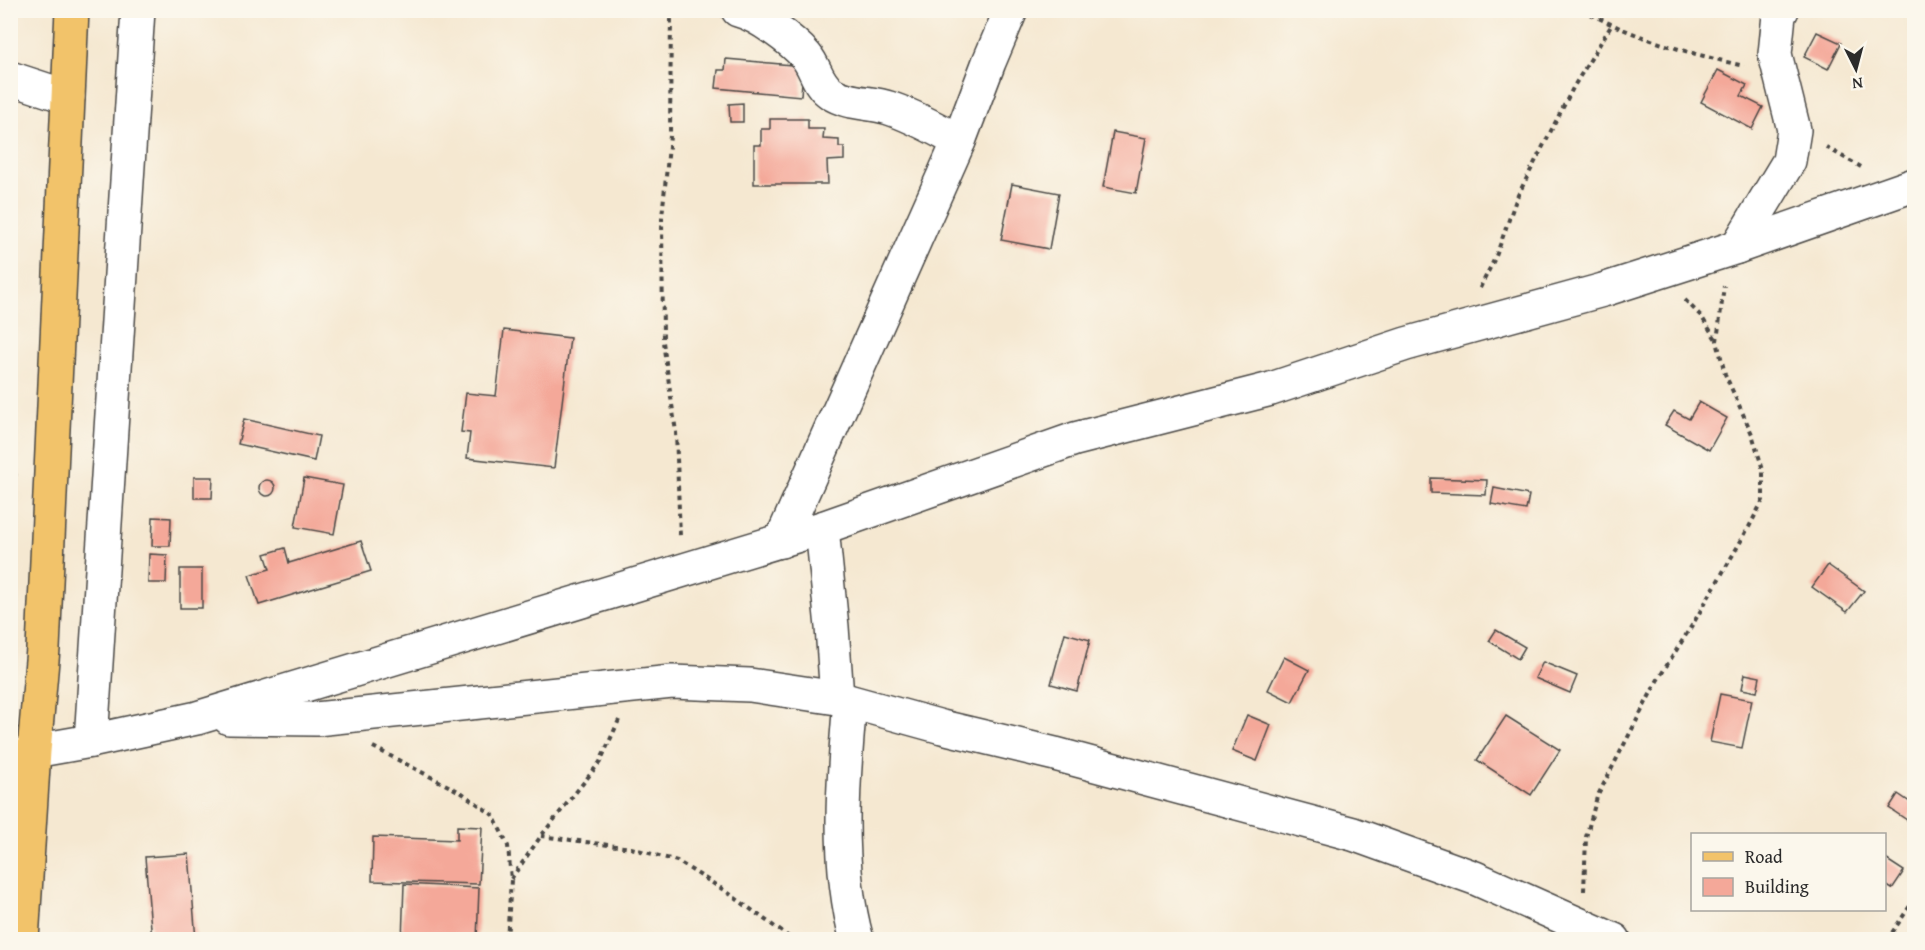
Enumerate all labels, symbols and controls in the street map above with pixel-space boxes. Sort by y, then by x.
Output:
north arrow [1826,39,1886,99]
text: N [1851,71,1864,96]
legend [1691,833,1886,911]
text: Road [1745,843,1783,870]
text: Building [1745,873,1809,900]

